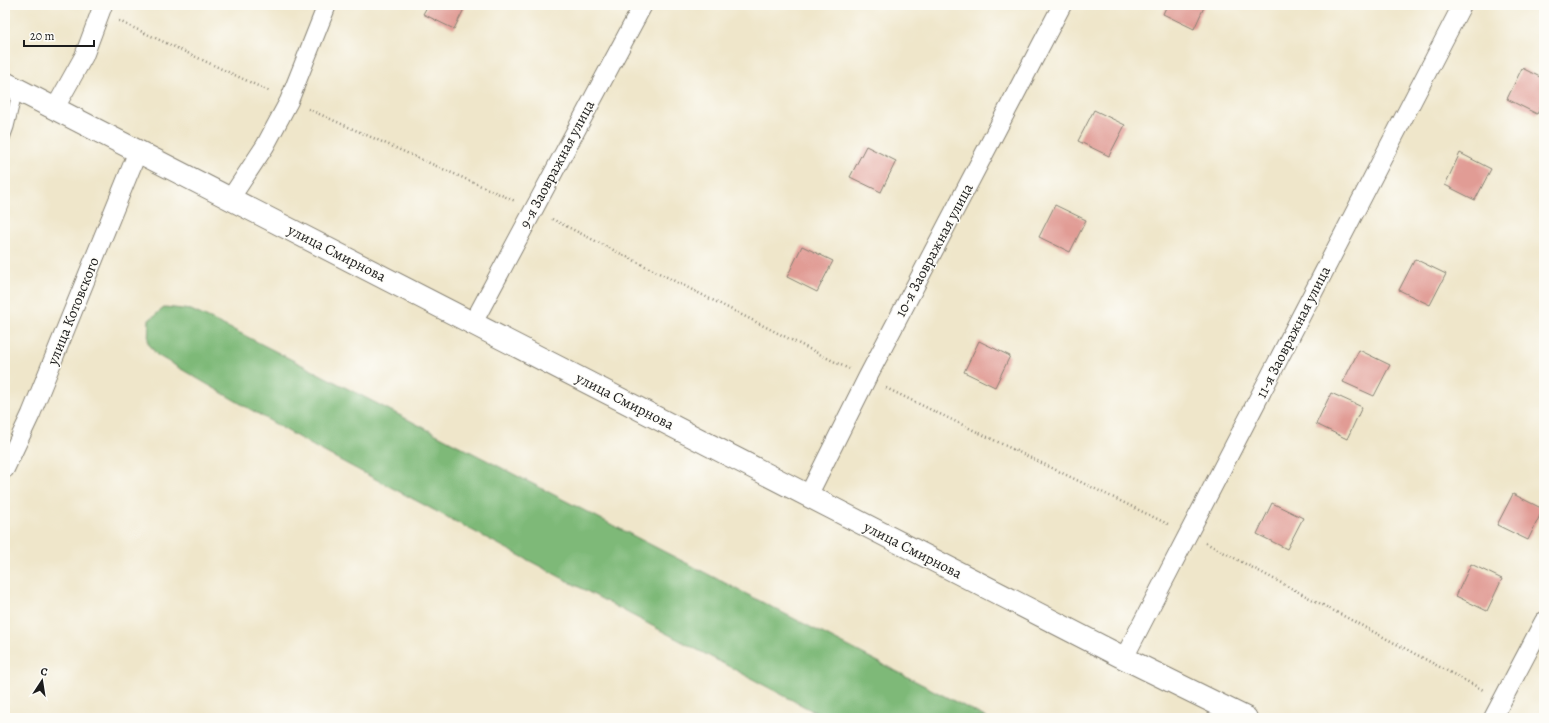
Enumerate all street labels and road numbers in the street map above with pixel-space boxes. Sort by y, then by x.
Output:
street label: 9-я Заовражная улица [515,96,599,231]
street label: 10-я Заовражная улица [890,180,978,320]
street label: улица Смирнова [284,219,389,286]
street label: улица Котовского [42,254,104,369]
street label: 11-я Заовражная улица [1251,262,1335,401]
street label: улица Смирнова [572,367,677,434]
street label: улица Смирнова [860,516,965,583]

